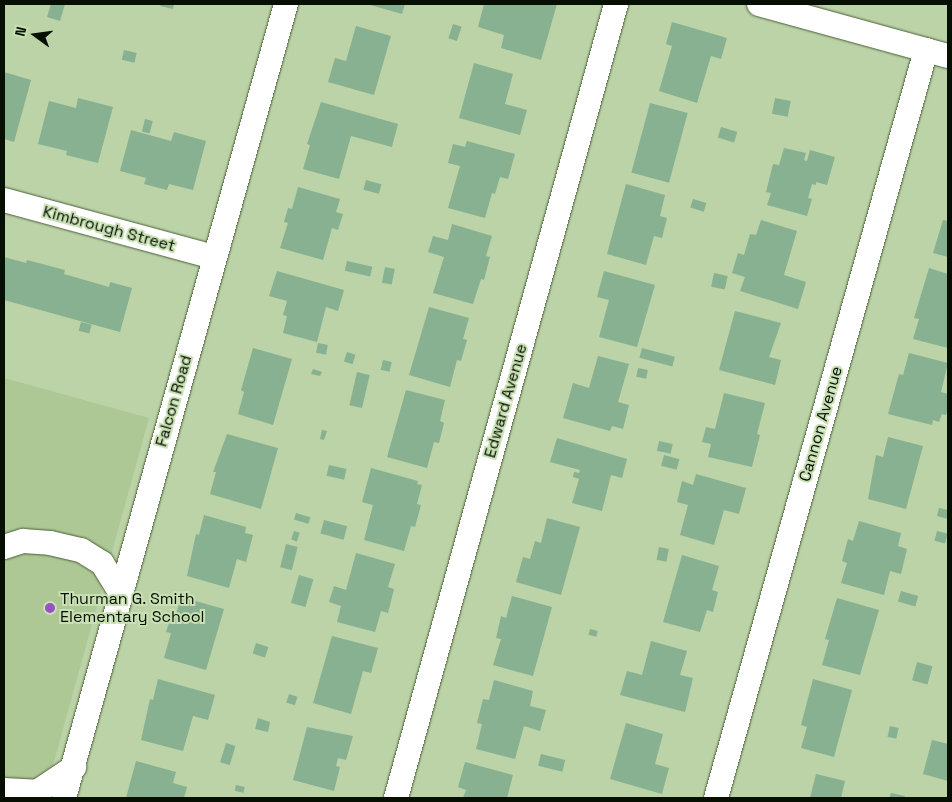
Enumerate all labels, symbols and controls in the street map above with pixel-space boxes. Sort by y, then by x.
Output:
north arrow [10,10,60,60]
text: N [11,25,30,38]
street label: Kimbrough Street [41,202,177,256]
street label: Edward Avenue [481,342,531,460]
street label: Falcon Road [152,353,196,449]
street label: Cannon Avenue [795,364,847,484]
place label: Thurman G. Smith Elementary School [60,589,205,627]
marker: Thurman G. Smith Elementary School [44,602,56,614]

